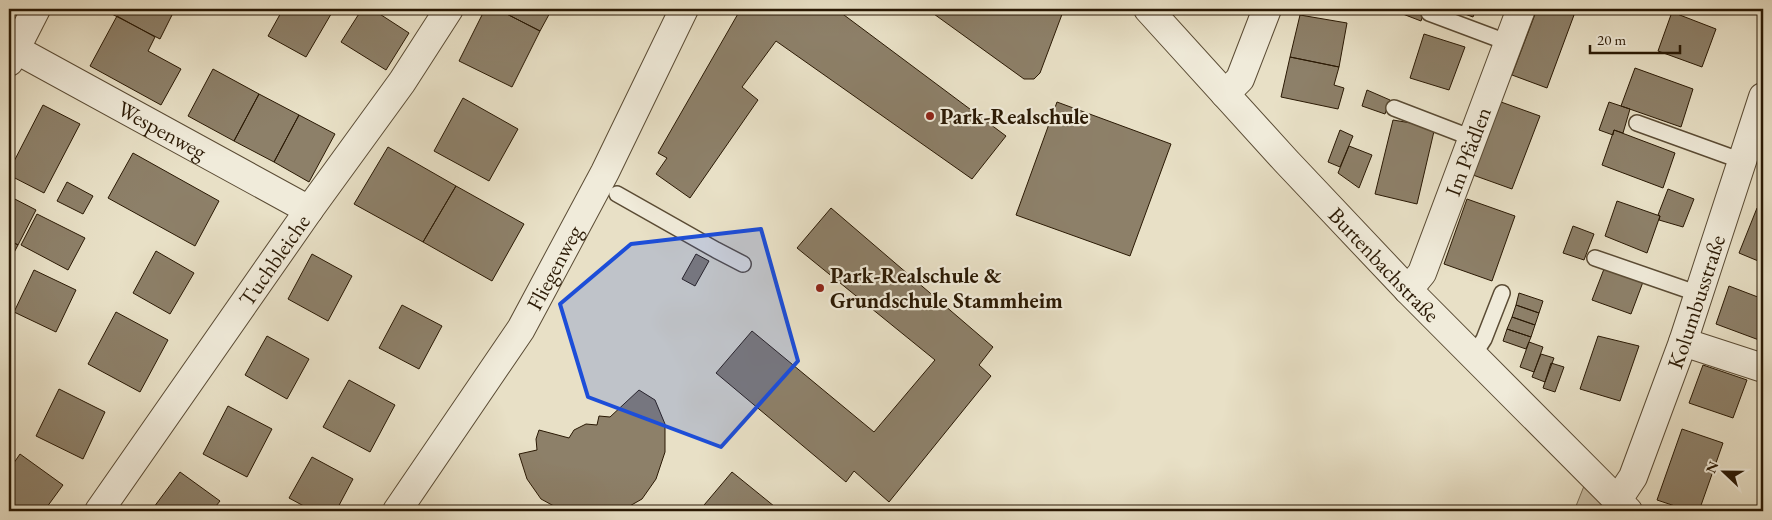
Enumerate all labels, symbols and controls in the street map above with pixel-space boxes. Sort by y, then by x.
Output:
scale bar [1590,22,1680,54]
text: 20 m [1597,30,1626,49]
street label: Wespenweg [112,94,212,166]
place label: Park-Realschule [940,102,1089,131]
street label: Im Pfädlen [1438,102,1498,200]
marker: Park-Realschule [924,110,936,122]
street label: Burtenbachstraße [1322,201,1446,329]
street label: Tuchbleiche [232,208,317,312]
street label: Fliegenweg [520,220,589,315]
street label: Kolumbusstraße [1660,231,1732,373]
place label: Park-Realschule & Grundschule Stammheim [830,261,1063,315]
marker: Park-Realschule & Grundschule Stammheim [814,282,826,294]
north arrow [1700,448,1750,498]
text: N [1701,458,1723,476]

